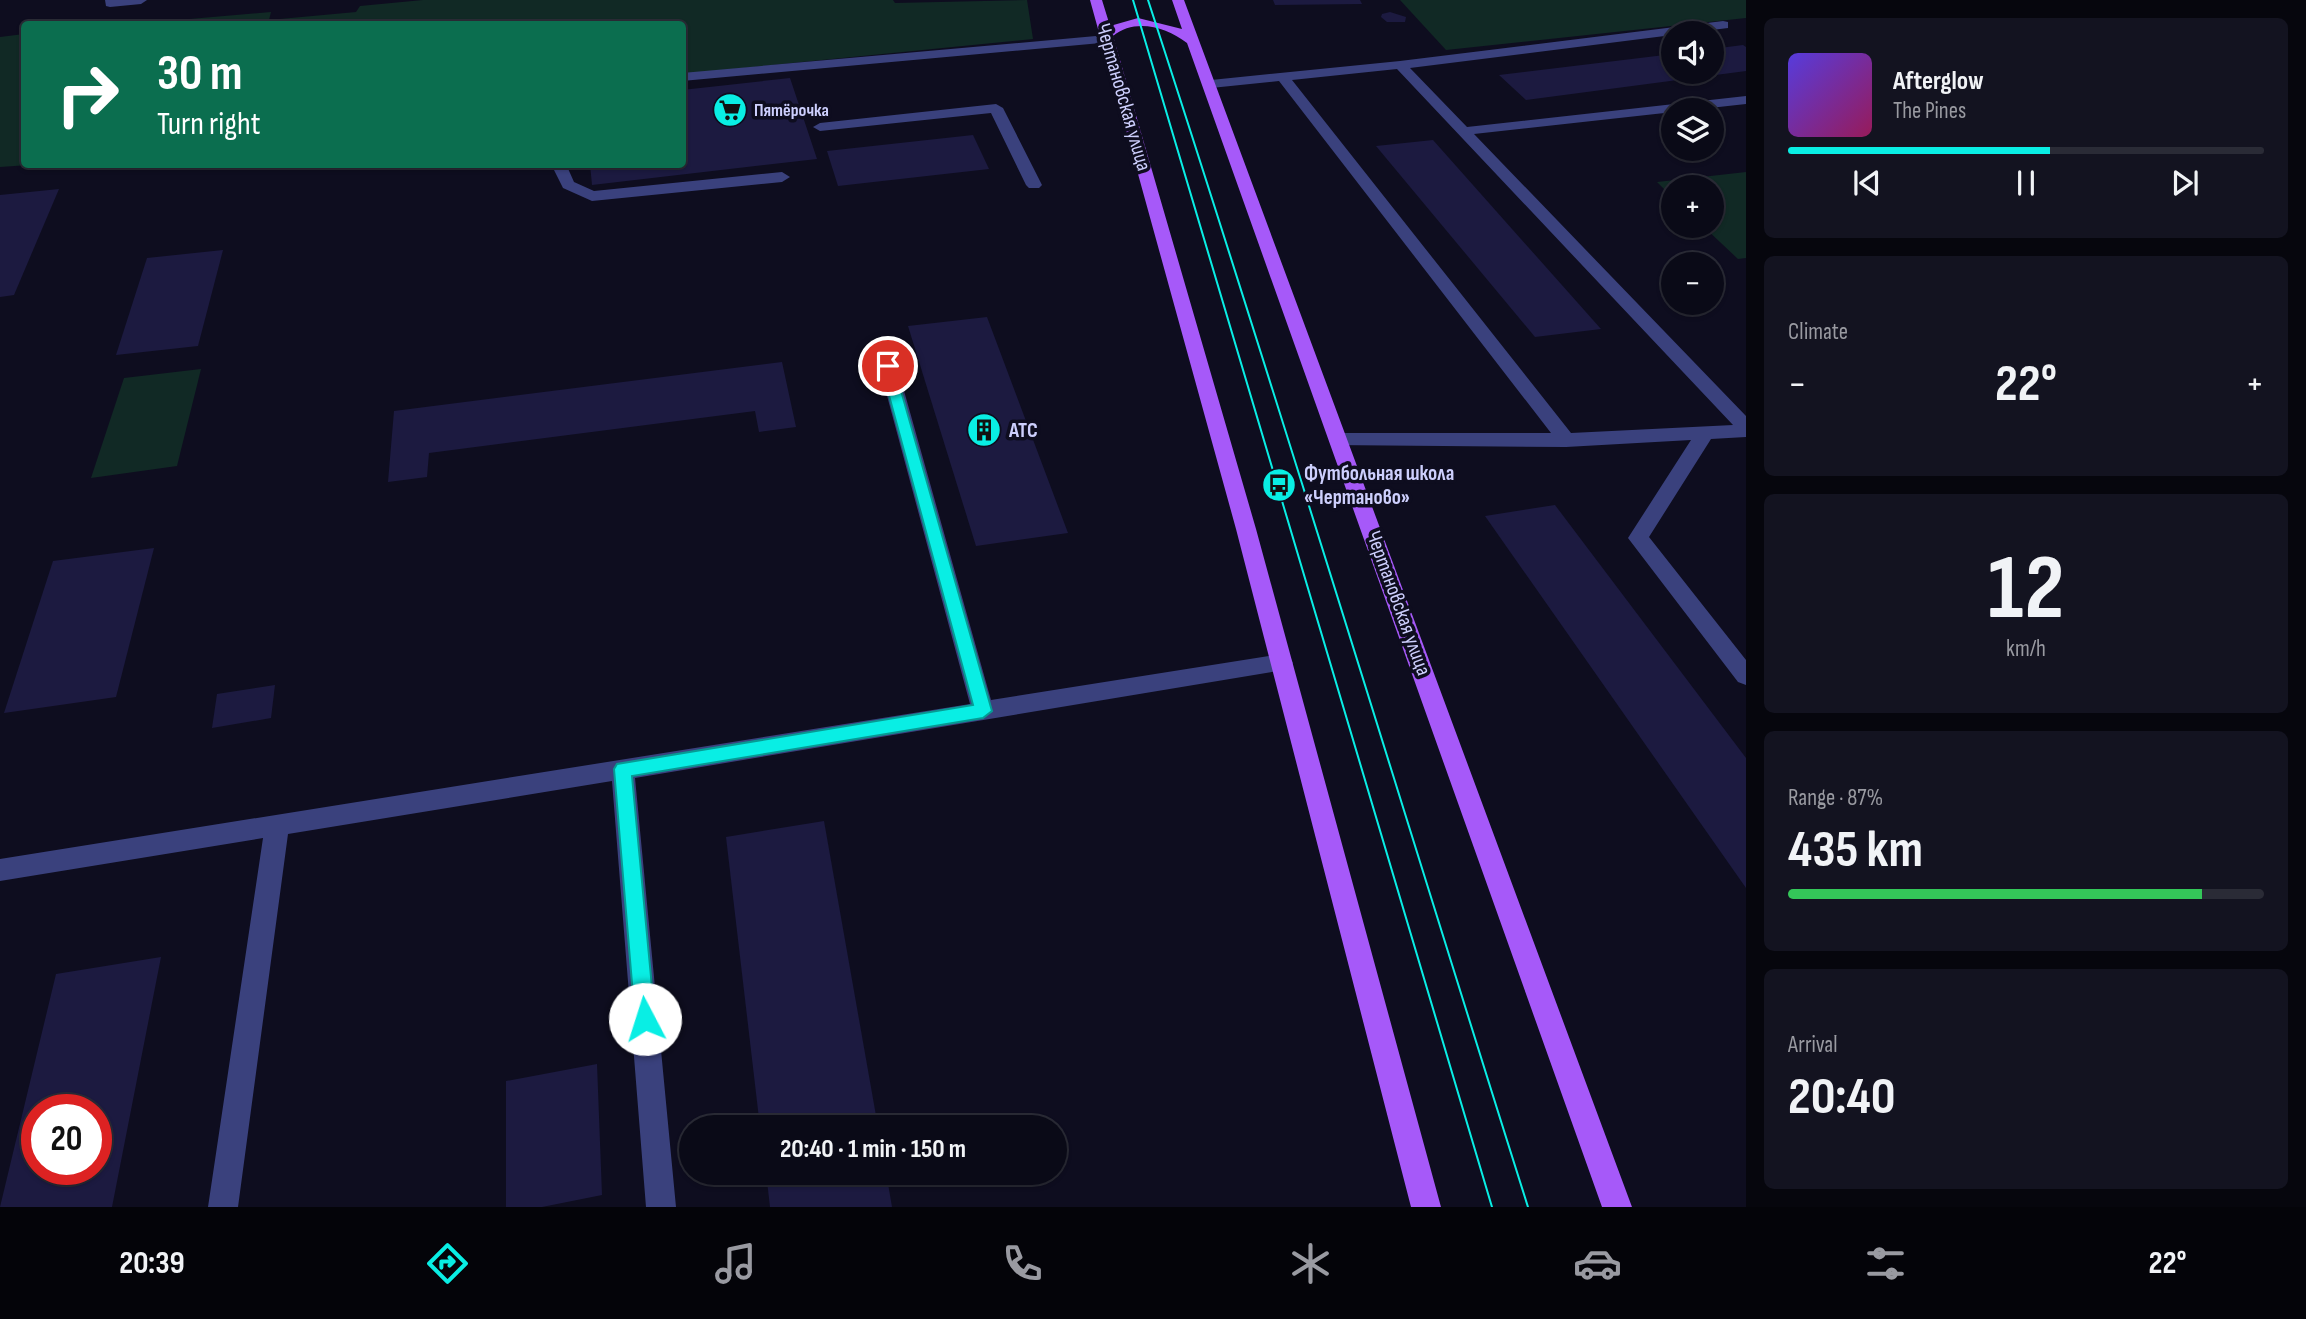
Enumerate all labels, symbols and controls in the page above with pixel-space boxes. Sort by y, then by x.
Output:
street label: Чертановская улица [1091,21,1156,174]
map controls [1661,21,1724,315]
button: sound [1661,21,1724,84]
text: 30 m [157,45,242,104]
icon: right [42,49,133,140]
text: Afterglow [1893,66,1984,97]
supermarket icon: Пятёрочка [711,91,749,129]
text: The Pines [1893,97,1966,125]
button: layers [1661,98,1724,161]
place label: Пятёрочка [754,100,829,121]
text: Turn right [157,105,261,144]
icon: previous [1848,164,1886,202]
icon: pause [2007,164,2045,202]
icon: next [2166,164,2204,202]
button: + [1661,175,1724,238]
button: − [1661,252,1724,315]
text: Climate [1788,318,1848,346]
pin [858,336,918,396]
icon: arrive [869,347,907,385]
text: 22° [1995,353,2057,416]
text: − [1788,362,1807,407]
text: + [2245,362,2264,407]
building icon: АТС [965,411,1003,449]
place label: АТС [1008,418,1038,443]
place label: Футбольная школа «Чертаново» [1304,461,1454,510]
bus stop icon: Футбольная школа «Чертаново» [1260,466,1298,504]
street label: Чертановская улица [1361,527,1436,679]
text: 12 [1988,535,2064,644]
text: km/h [2006,635,2046,663]
text: Range · 87% [1788,784,1883,812]
text: 435 km [1788,819,1923,882]
position arrow [608,982,682,1056]
text: Arrival [1788,1031,1837,1059]
text: 20:40 [1788,1066,1895,1129]
speed limit sign: 20 [21,1094,112,1185]
text: 20:40 · 1 min · 150 m [780,1134,966,1165]
icon: directions [423,1239,472,1288]
icon: music [711,1239,760,1288]
icon: phone [998,1239,1047,1288]
icon: climate [1286,1239,1335,1288]
icon: car [1573,1239,1622,1288]
icon: filters [1861,1239,1910,1288]
text: 20:39 [119,1244,185,1283]
text: 22° [2148,1244,2187,1283]

